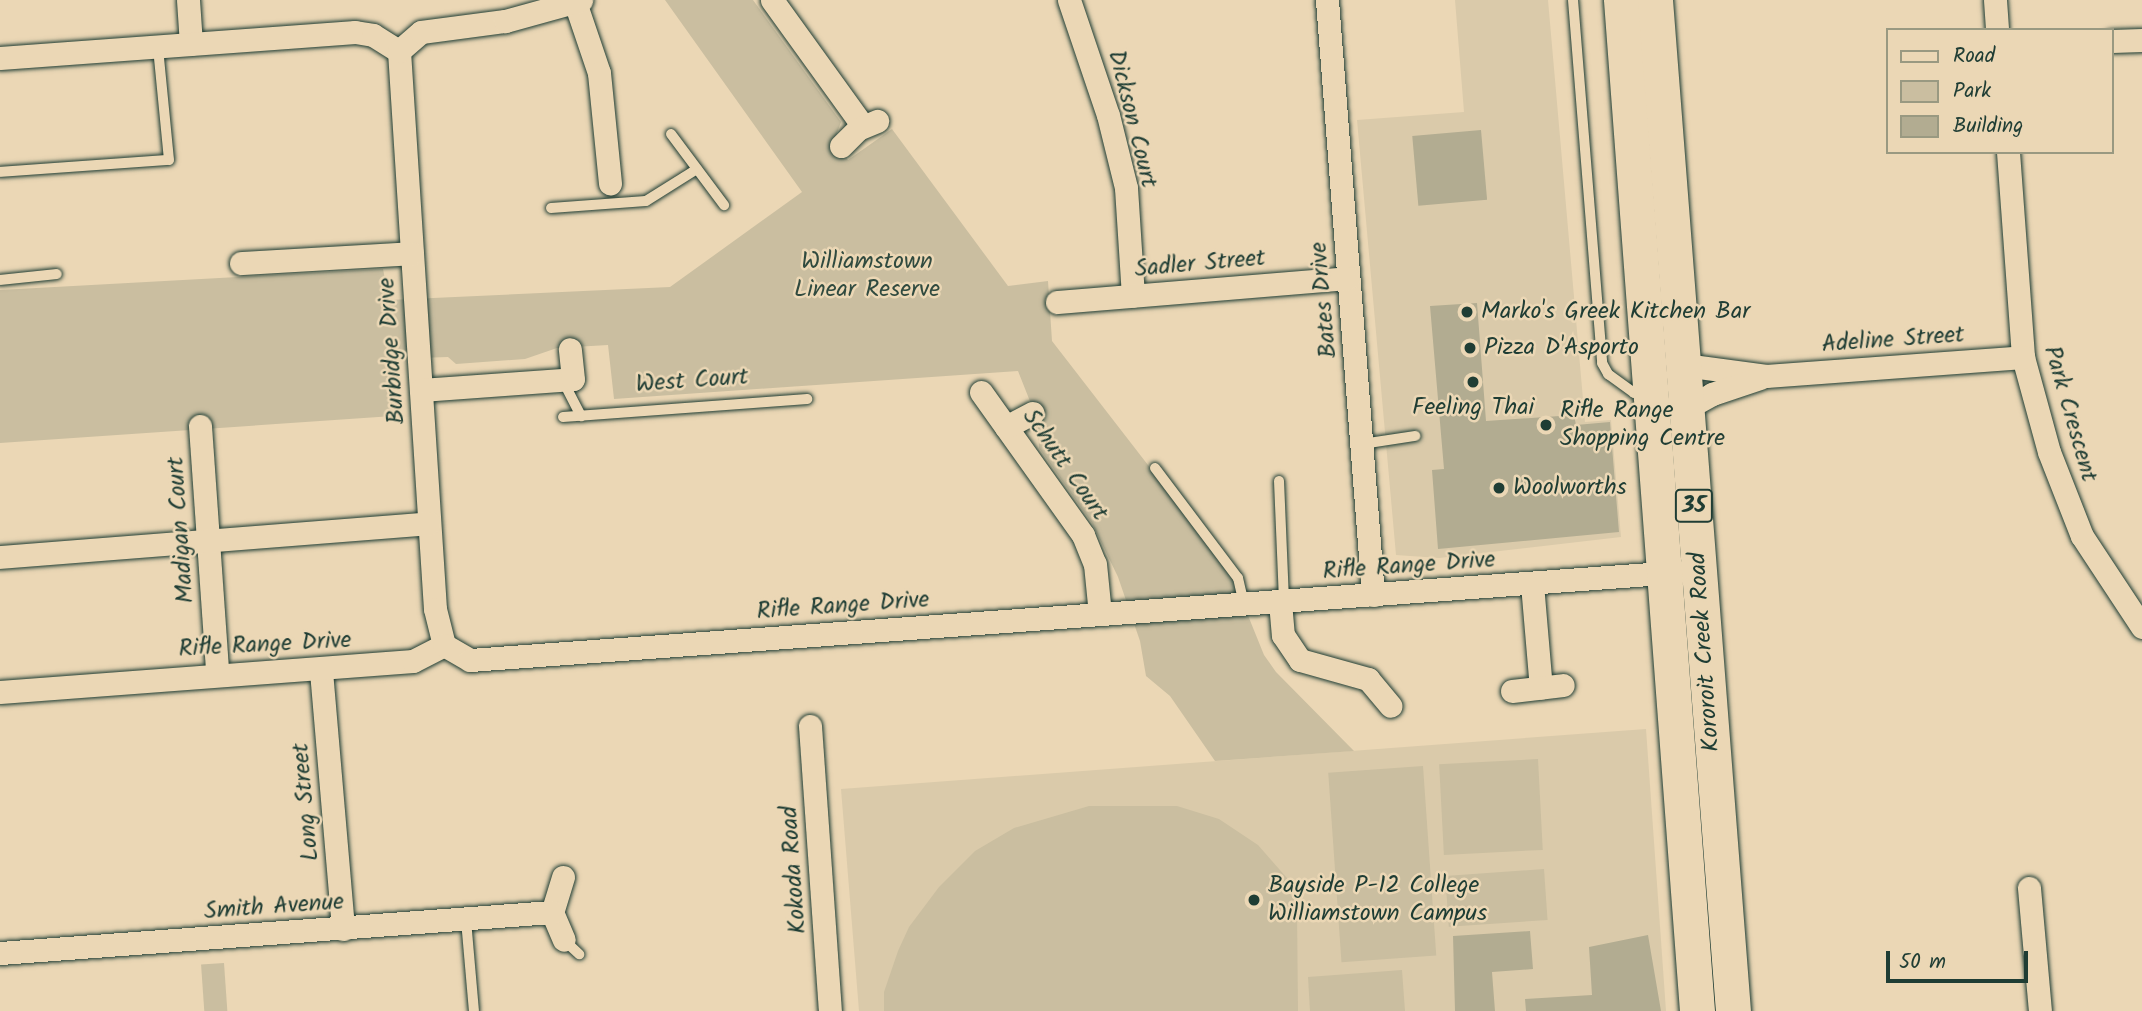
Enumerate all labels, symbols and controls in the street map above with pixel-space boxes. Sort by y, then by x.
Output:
legend [1886,28,2114,154]
text: Road [1953,40,1995,73]
street label: Dickson Court [1101,47,1163,191]
text: Park [1953,75,1991,108]
text: Building [1953,110,2023,143]
street label: Bates Drive [1305,241,1343,359]
street label: Sadler Street [1133,244,1267,284]
park label: Williamstown Linear Reserve [794,248,940,304]
street label: Burbidge Drive [373,277,411,425]
place label: Marko's Greek Kitchen Bar [1481,298,1750,326]
marker: Marko's Greek Kitchen Bar [1459,304,1475,320]
street label: Adeline Street [1821,321,1965,359]
place label: Pizza D'Asporto [1484,334,1639,362]
marker: Pizza D'Asporto [1462,340,1478,356]
street label: Park Crescent [2037,343,2103,485]
street label: West Court [635,363,749,399]
marker: Feeling Thai [1465,374,1481,390]
place label: Feeling Thai [1412,394,1534,422]
place label: Rifle Range Shopping Centre [1560,397,1725,453]
street label: Schutt Court [1016,403,1114,527]
marker: Rifle Range Shopping Centre [1538,417,1554,433]
street label: Madigan Court [162,456,200,604]
place label: Woolworths [1513,474,1627,502]
marker: Woolworths [1491,480,1507,496]
road number: 35 [1675,486,1713,526]
street label: Rifle Range Drive [1322,546,1496,586]
street label: Kororoit Creek Road [1684,551,1726,753]
street label: Rifle Range Drive [756,586,930,626]
street label: Rifle Range Drive [178,626,352,664]
street label: Long Street [286,742,326,862]
street label: Kokoda Road [775,805,813,935]
place label: Bayside P-12 College Williamstown Campus [1268,872,1487,928]
street label: Smith Avenue [203,888,345,926]
marker: Bayside P-12 College Williamstown Campus [1246,892,1262,908]
scale bar [1890,937,2032,981]
text: 50 m [1899,946,1946,979]

